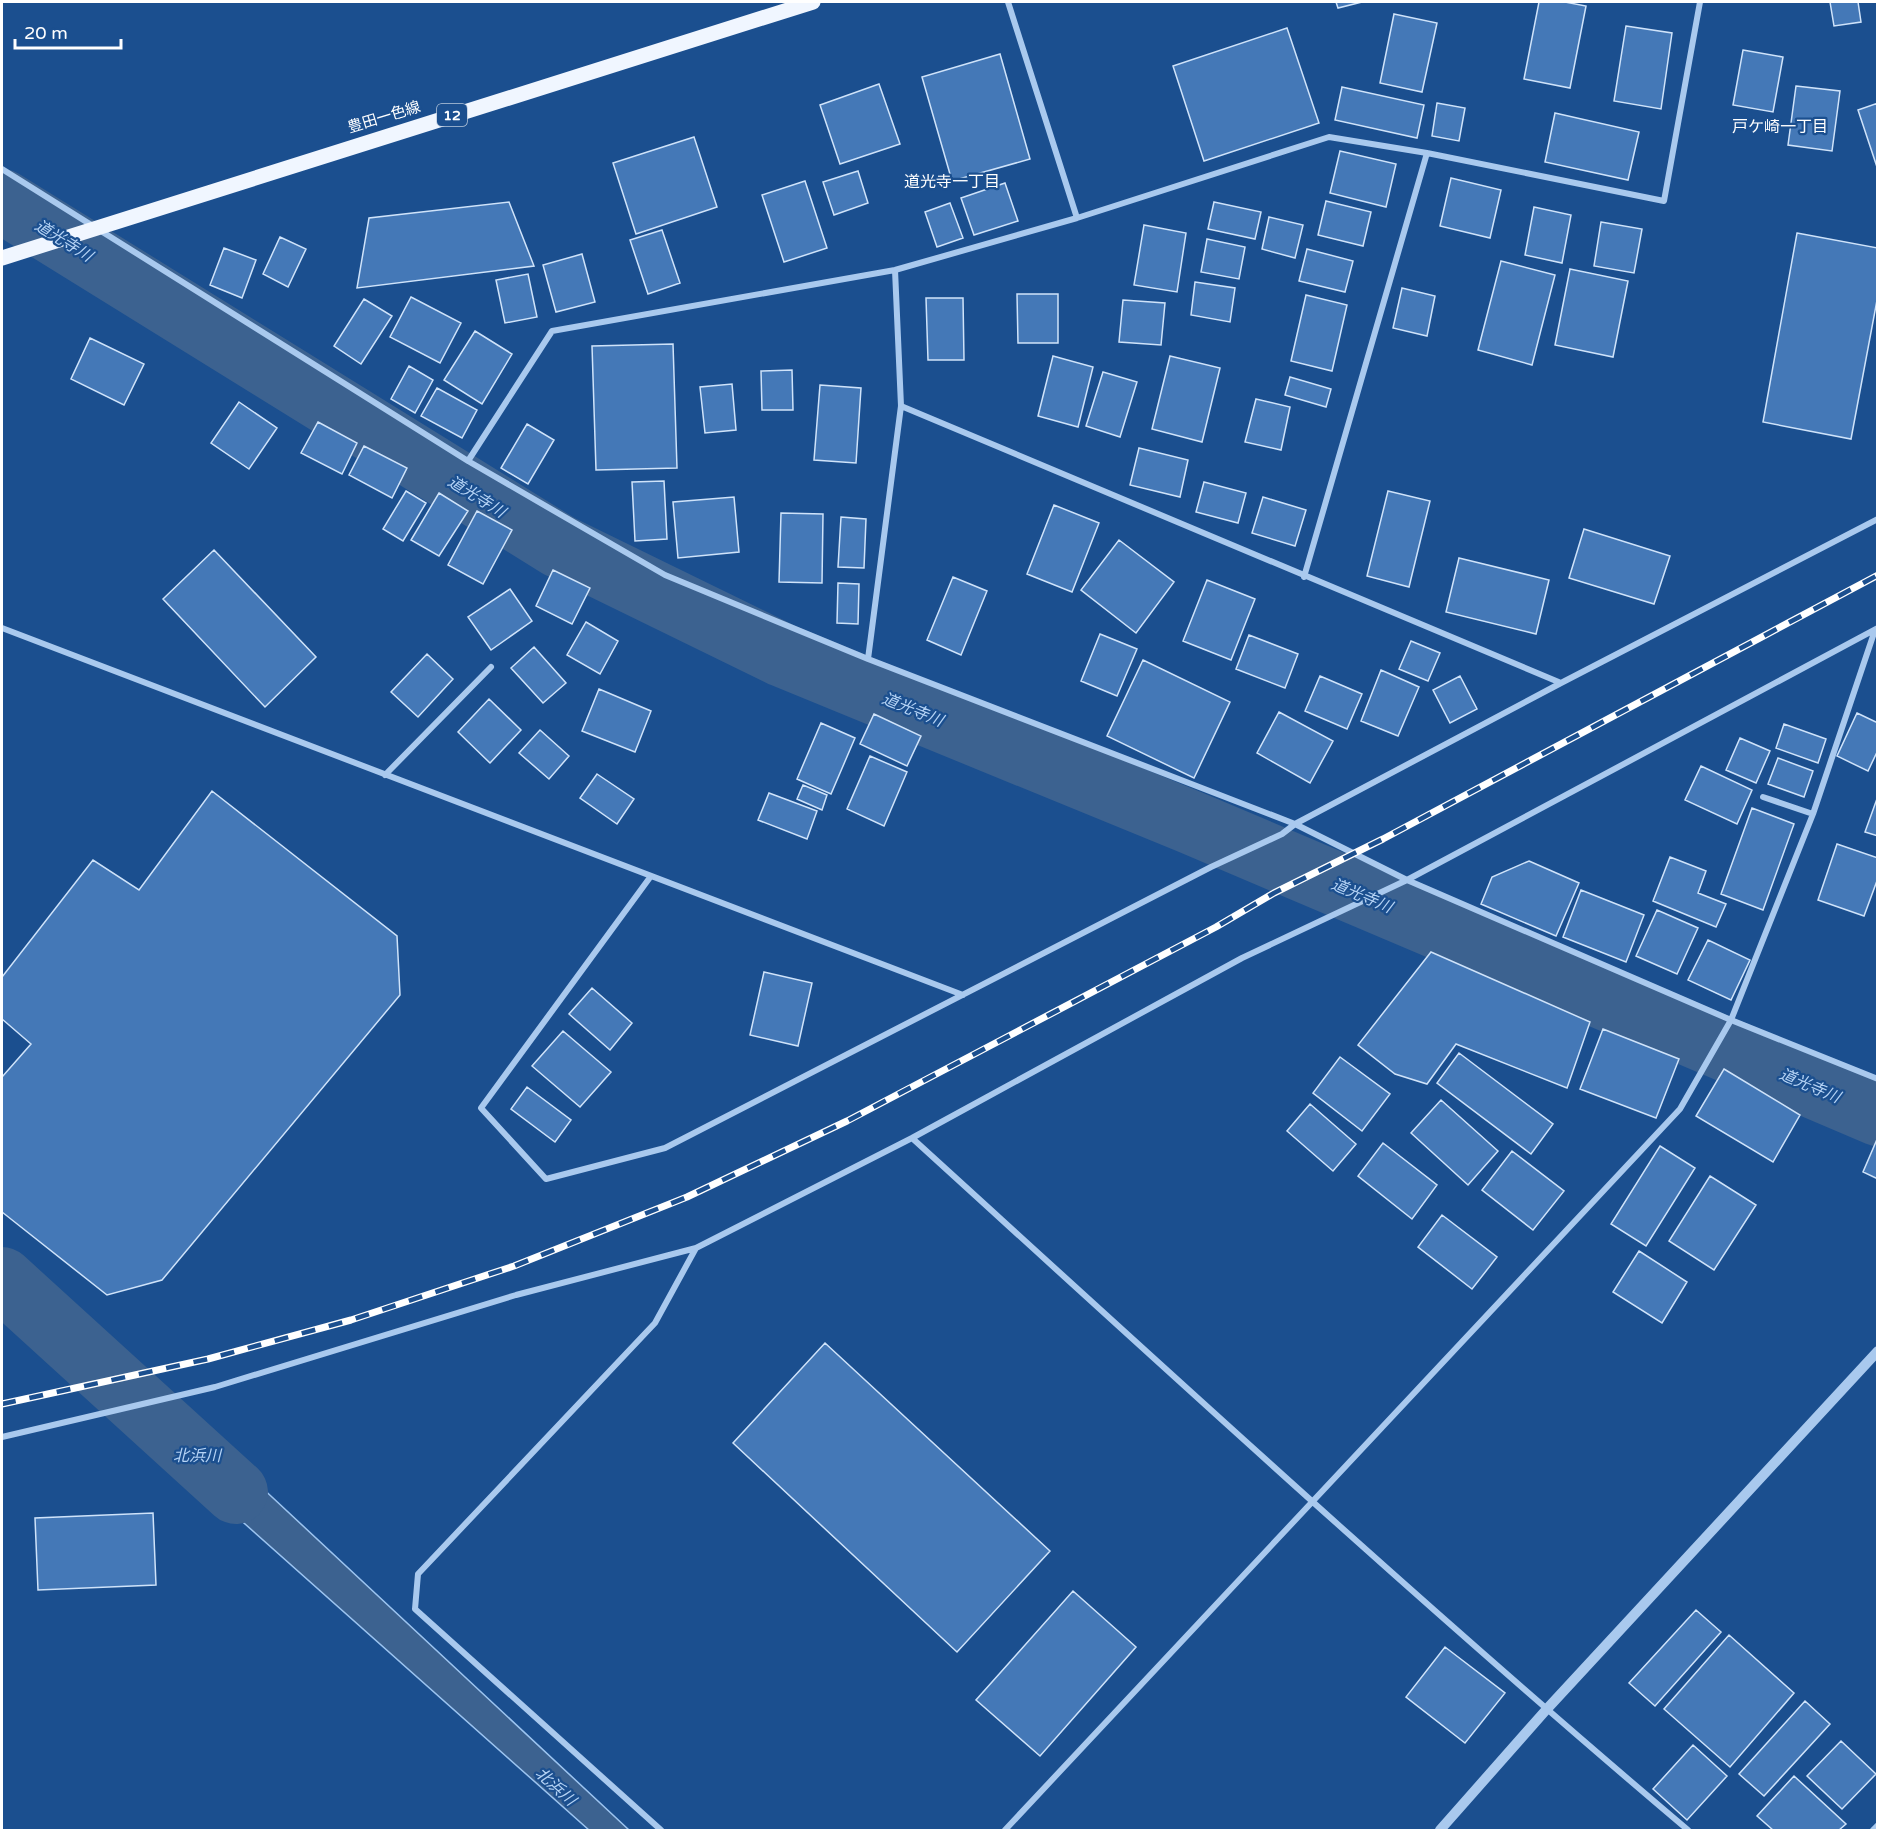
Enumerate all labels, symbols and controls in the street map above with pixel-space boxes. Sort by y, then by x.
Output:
scale bar [15,12,122,50]
text: 20 m [24,22,68,44]
street label: 豊田一色線 [345,97,423,137]
road number: 12 [437,104,467,126]
district label: 戸ケ崎一丁目 [1732,117,1828,137]
district label: 道光寺一丁目 [904,172,1000,192]
water label: 道光寺川 [31,215,98,267]
water label: 道光寺川 [444,471,511,523]
water label: 道光寺川 [879,689,948,732]
water label: 道光寺川 [1328,874,1397,918]
water label: 道光寺川 [1776,1064,1845,1108]
water label: 北浜川 [173,1446,223,1466]
water label: 北浜川 [531,1763,581,1812]

